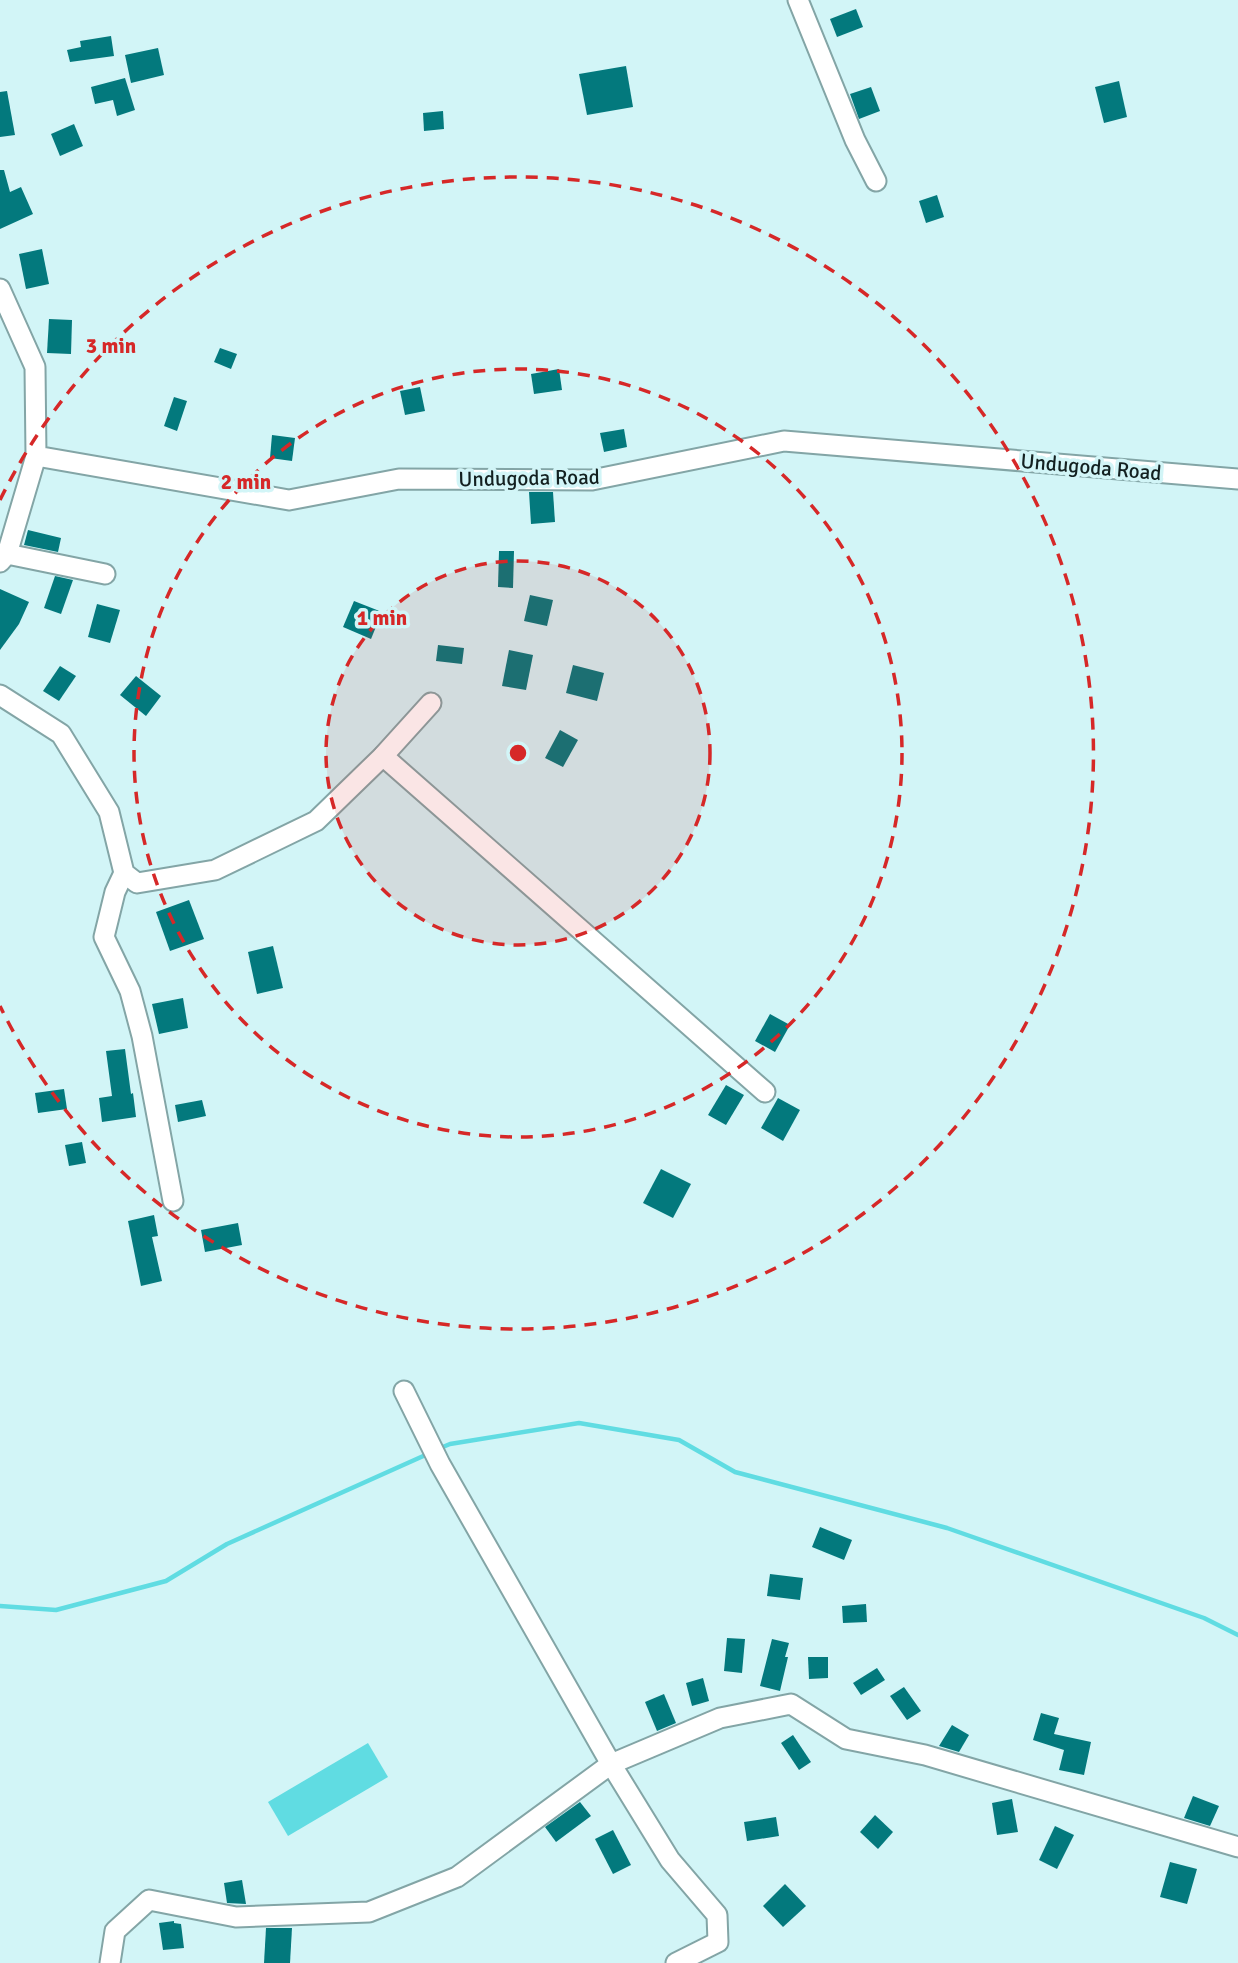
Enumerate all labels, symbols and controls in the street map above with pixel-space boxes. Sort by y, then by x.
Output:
text: 3 min [86,333,136,359]
street label: Undugoda Road [1019,448,1163,486]
street label: Undugoda Road [458,464,600,492]
text: 2 min [221,469,271,495]
text: 1 min [357,605,407,631]
centre of rings [506,741,530,765]

